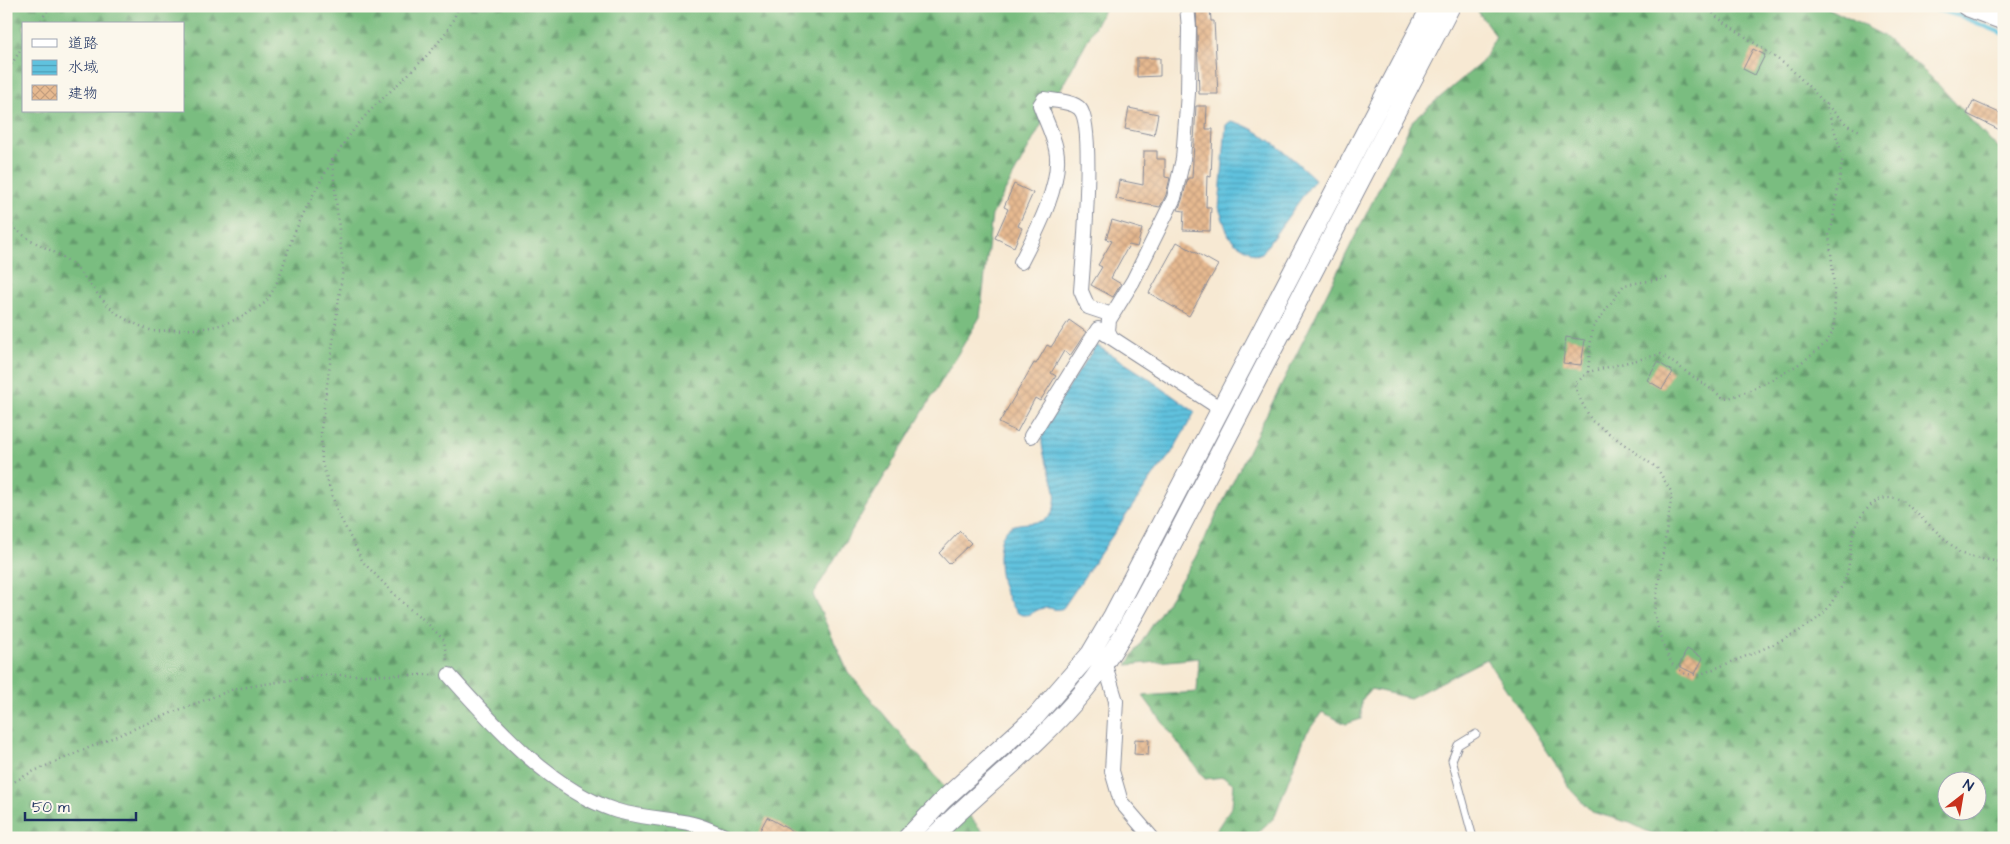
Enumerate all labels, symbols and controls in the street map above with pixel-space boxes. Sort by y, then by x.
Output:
legend [22,22,185,112]
text: 道路 [68,33,98,54]
text: 水域 [68,57,98,78]
text: 建物 [68,83,98,104]
north arrow [1938,772,1988,822]
text: N [1959,775,1977,797]
scale bar [25,789,136,821]
text: 50 m [32,797,70,818]

